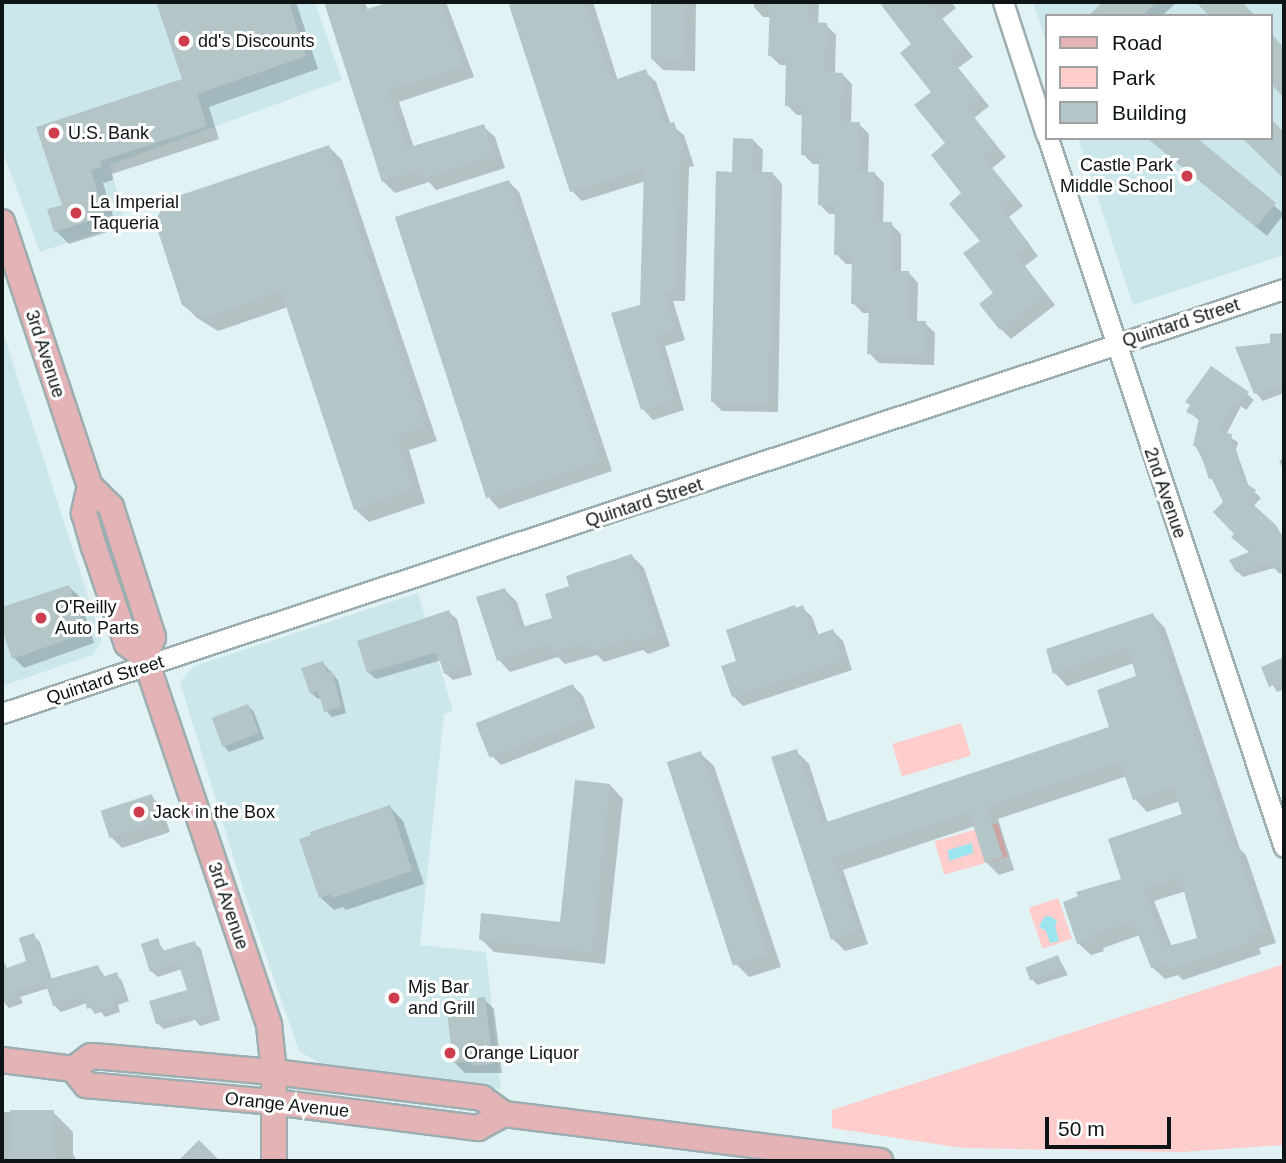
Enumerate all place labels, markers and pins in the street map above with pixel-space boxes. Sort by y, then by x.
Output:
place label: dd's Discounts [198,30,314,52]
marker: dd's Discounts [176,33,192,49]
place label: U.S. Bank [68,122,149,144]
marker: U.S. Bank [46,125,62,141]
place label: Castle Park Middle School [1060,155,1173,198]
marker: Castle Park Middle School [1179,168,1195,184]
place label: La Imperial Taqueria [90,192,179,234]
marker: La Imperial Taqueria [68,205,84,221]
place label: O'Reilly Auto Parts [55,597,139,640]
marker: O'Reilly Auto Parts [33,610,49,626]
place label: Jack in the Box [153,801,275,823]
marker: Jack in the Box [131,804,147,820]
place label: Mjs Bar and Grill [408,977,475,1020]
marker: Mjs Bar and Grill [386,990,402,1006]
place label: Orange Liquor [464,1042,579,1064]
marker: Orange Liquor [442,1045,458,1061]

